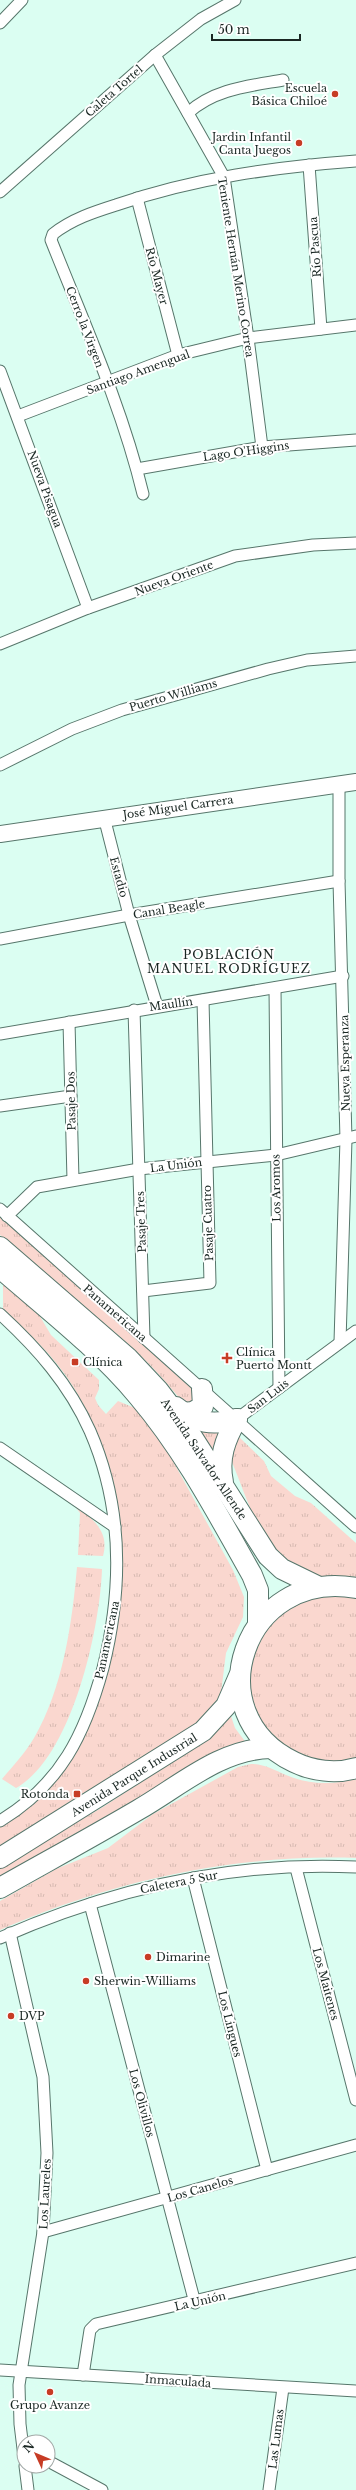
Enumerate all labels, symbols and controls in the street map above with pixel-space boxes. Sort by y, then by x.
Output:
scale bar [212,16,300,42]
text: 50 m [218,22,250,37]
street label: Caleta Tortel [82,62,146,120]
place label: Escuela Básica Chiloé [251,81,328,108]
marker: Escuela Básica Chiloé [330,89,340,99]
place label: Jardin Infantil Canta Juegos [210,130,291,157]
marker: Jardin Infantil Canta Juegos [294,138,304,148]
street label: Teniente Hernán Merino Correa [215,176,257,359]
street label: Río Pascua [306,215,324,278]
street label: Río Mayer [143,246,172,307]
street label: Cerro la Virgen [63,284,107,370]
street label: Santiago Amengual [84,347,192,397]
street label: Lago O'Higgins [202,438,290,464]
street label: Nueva Pisagua [25,448,66,530]
street label: Nueva Oriente [133,557,215,599]
street label: Puerto Williams [127,676,219,714]
street label: José Miguel Carrera [120,792,235,822]
street label: Estadio [107,855,131,899]
street label: Canal Beagle [132,896,206,922]
district label: POBLACIÓN MANUEL RODRÍGUEZ [147,946,311,976]
street label: Maullín [148,994,194,1014]
street label: Nueva Esperanza [337,1014,353,1112]
street label: Pasaje Dos [63,1071,79,1131]
street label: Los Aromos [268,1154,284,1222]
street label: La Unión [149,1155,203,1175]
street label: Pasaje Cuatro [200,1185,216,1261]
street label: Pasaje Tres [133,1191,149,1253]
street label: Panamericana [80,1281,150,1345]
place label: Clínica Puerto Montt [236,1345,313,1372]
marker: Clínica Puerto Montt [221,1352,233,1364]
place label: Clínica [83,1355,123,1369]
marker: Clínica [70,1357,80,1367]
street label: San Luis [245,1376,291,1416]
street label: Avenida Salvador Allende [158,1395,250,1522]
street label: Panamericana [92,1599,122,1681]
street label: Avenida Parque Industrial [68,1730,200,1820]
place label: Rotonda [21,1787,70,1801]
marker: Rotonda [72,1789,82,1799]
street label: Caletera 5 Sur [139,1867,220,1896]
street label: Los Maitenes [310,1946,342,2022]
place label: Dimarine [156,1950,210,1964]
marker: Dimarine [143,1952,153,1962]
place label: Sherwin-Williams [94,1974,196,1988]
marker: Sherwin-Williams [81,1976,91,1986]
street label: Los Lingues [215,1989,245,2059]
place label: DVP [19,2009,45,2023]
marker: DVP [6,2011,16,2021]
street label: Los Olivillos [126,2067,158,2139]
street label: Los Laureles [36,2158,54,2230]
street label: Los Canelos [165,2173,235,2205]
street label: La Unión [173,2288,227,2314]
street label: Inmaculada [144,2372,213,2390]
marker: Grupo Avanze [45,2387,55,2397]
place label: Grupo Avanze [10,2398,90,2412]
street label: Las Lumas [265,2408,287,2470]
north arrow [16,2434,56,2474]
text: N [20,2438,38,2456]

